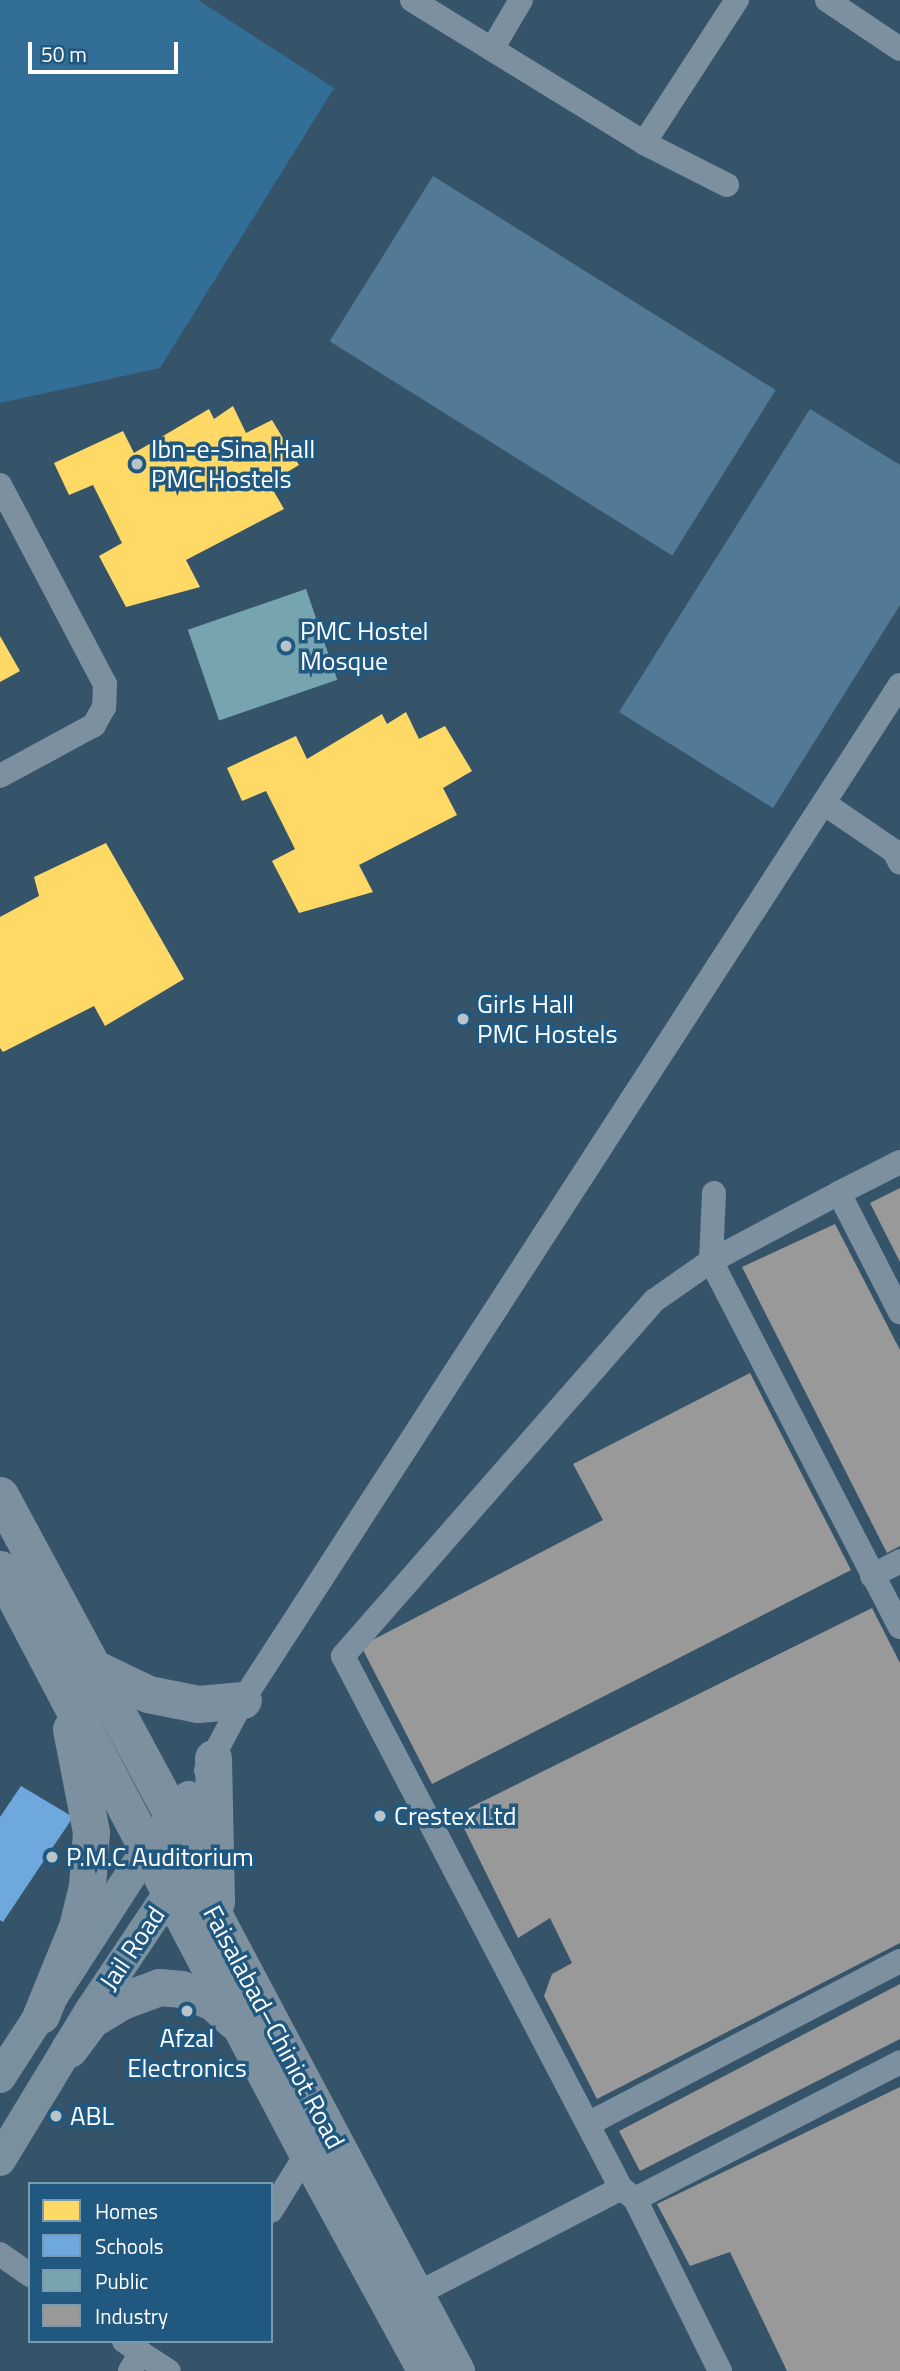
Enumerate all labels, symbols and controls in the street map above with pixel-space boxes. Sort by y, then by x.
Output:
scale bar [32,28,182,72]
text: 50 m [41,38,87,70]
place label: Ibn-e-Sina Hall PMC Hostels [151,433,315,494]
marker: Ibn-e-Sina Hall PMC Hostels [129,456,145,472]
place label: PMC Hostel Mosque [300,615,429,676]
marker: PMC Hostel Mosque [278,638,294,654]
place label: Girls Hall PMC Hostels [477,988,618,1050]
marker: Girls Hall PMC Hostels [455,1011,471,1027]
place label: Crestex Ltd [394,1800,516,1832]
marker: Crestex Ltd [372,1808,388,1824]
place label: P.M.C Auditorium [66,1841,254,1873]
marker: P.M.C Auditorium [44,1849,60,1865]
street label: Jail Road [93,1900,171,1996]
street label: Faisalabad–Chiniot Road [197,1900,351,2154]
marker: Afzal Electronics [179,2003,195,2019]
place label: Afzal Electronics [127,2022,247,2084]
place label: ABL [70,2100,114,2132]
marker: ABL [48,2108,64,2124]
legend [28,2182,273,2343]
text: Homes [95,2195,158,2227]
text: Schools [95,2230,164,2262]
text: Public [95,2265,148,2297]
text: Industry [95,2300,168,2332]

